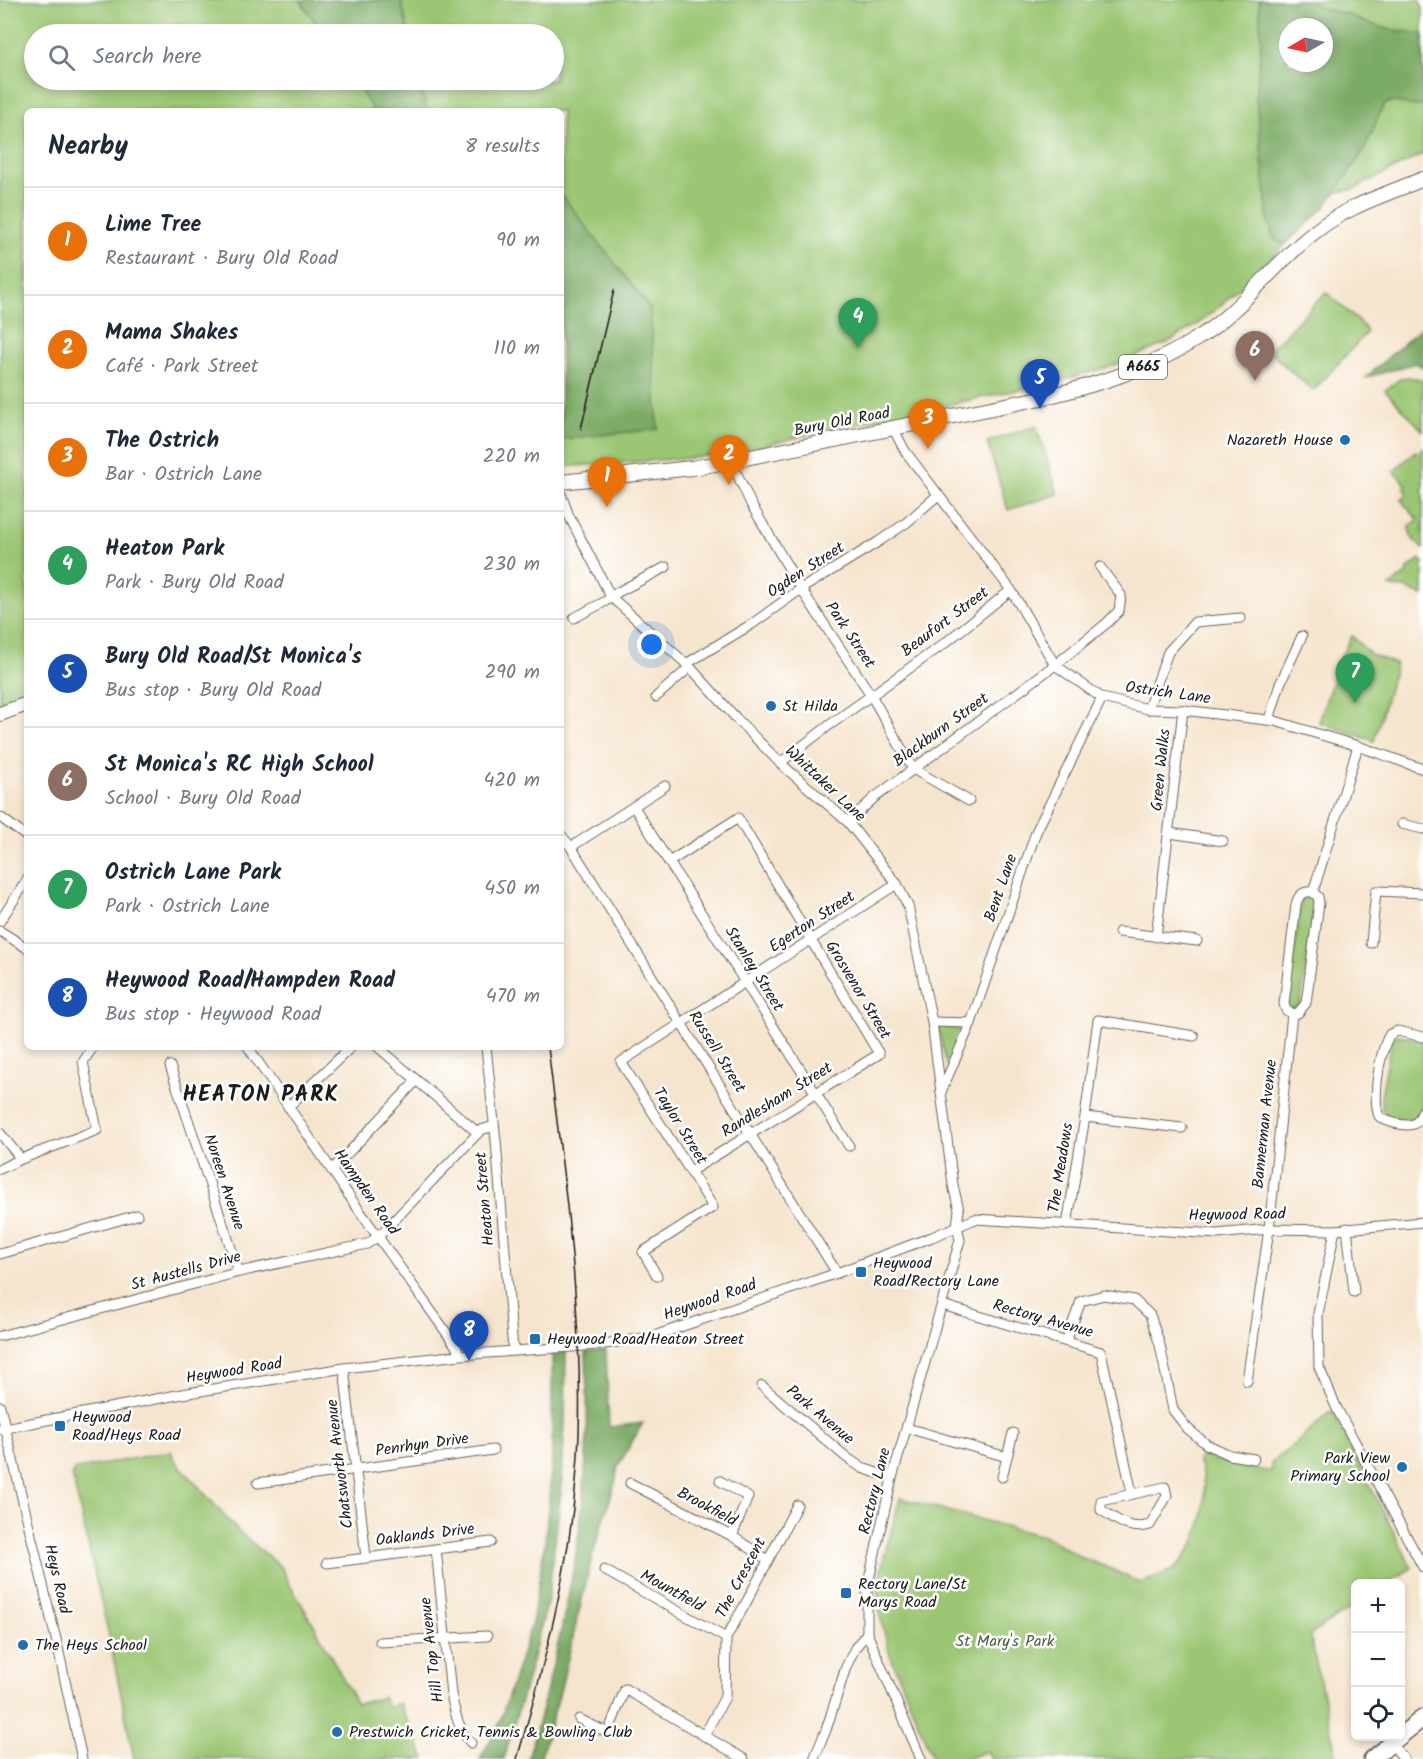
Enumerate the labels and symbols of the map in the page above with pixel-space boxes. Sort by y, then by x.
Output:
north arrow [1279,18,1333,72]
pin: 4 [838,298,878,348]
pin: 6 [1236,332,1274,381]
road number: A665 [1119,355,1167,379]
pin: 5 [1020,360,1060,409]
street label: Bury Old Road [792,400,893,444]
pin: 3 [908,400,948,449]
place label: Nazareth House [1227,428,1333,453]
marker: Nazareth House [1338,433,1352,447]
pin: 2 [710,436,748,485]
pin: 1 [588,458,626,507]
street label: Ogden Street [762,535,850,604]
street label: Beaufort Street [896,580,995,663]
street label: Park Street [818,597,882,674]
your location [637,630,666,659]
pin: 7 [1336,654,1374,703]
street label: Ostrich Lane [1124,675,1212,711]
street label: Blackburn Street [888,686,995,773]
place label: St Hilda [783,694,838,719]
marker: St Hilda [764,699,778,713]
street label: Green Walks [1144,727,1178,812]
street label: Whittaker Lane [779,740,871,828]
street label: Bent Lane [978,851,1024,925]
street label: Egerton Street [764,884,861,959]
street label: Stanley Street [718,922,791,1017]
street label: Grosvenor Street [819,936,898,1045]
street label: Russell Street [682,1006,753,1099]
street label: Randlesham Street [716,1055,838,1144]
street label: Bannerman Avenue [1246,1058,1284,1190]
district label: HEATON PARK [182,1078,340,1113]
street label: Taylor Street [646,1082,714,1170]
street label: The Meadows [1042,1121,1080,1215]
street label: Noreen Avenue [197,1131,251,1233]
street label: Hampden Road [327,1144,406,1241]
street label: Heaton Street [468,1150,502,1247]
street label: Heywood Road [1188,1202,1287,1228]
street label: St Austells Drive [128,1244,244,1298]
place label: Heywood Road/Rectory Lane [873,1251,999,1294]
marker: Heywood Road/Rectory Lane [854,1265,868,1279]
street label: Heywood Road [660,1272,761,1328]
street label: Rectory Avenue [990,1293,1096,1345]
pin: 8 [450,1312,488,1361]
place label: Heywood Road/Heaton Street [547,1327,745,1352]
marker: Heywood Road/Heaton Street [528,1332,542,1346]
street label: Heywood Road [184,1351,285,1391]
street label: Park Avenue [780,1379,860,1451]
street label: Chatsworth Avenue [320,1398,360,1530]
place label: Heywood Road/Heys Road [72,1405,181,1448]
marker: Heywood Road/Heys Road [53,1419,67,1433]
street label: Penrhyn Drive [374,1426,470,1464]
street label: Rectory Lane [852,1445,898,1537]
place label: Park View Primary School [1290,1446,1390,1489]
marker: Park View Primary School [1395,1460,1409,1474]
street label: Brookfield [672,1481,742,1534]
street label: Oaklands Drive [374,1517,476,1553]
street label: The Crescent [709,1532,773,1623]
street label: Heys Road [37,1542,77,1617]
street label: Mountfield [635,1563,709,1619]
place label: Rectory Lane/St Marys Road [858,1572,967,1615]
marker: Rectory Lane/St Marys Road [839,1586,853,1600]
street label: Hill Top Avenue [413,1596,451,1704]
park label: St Mary's Park [956,1629,1055,1654]
place label: The Heys School [35,1633,147,1658]
marker: The Heys School [16,1638,30,1652]
place label: Prestwich Cricket, Tennis & Bowling Club [349,1720,633,1745]
marker: Prestwich Cricket, Tennis & Bowling Club [330,1725,344,1739]

